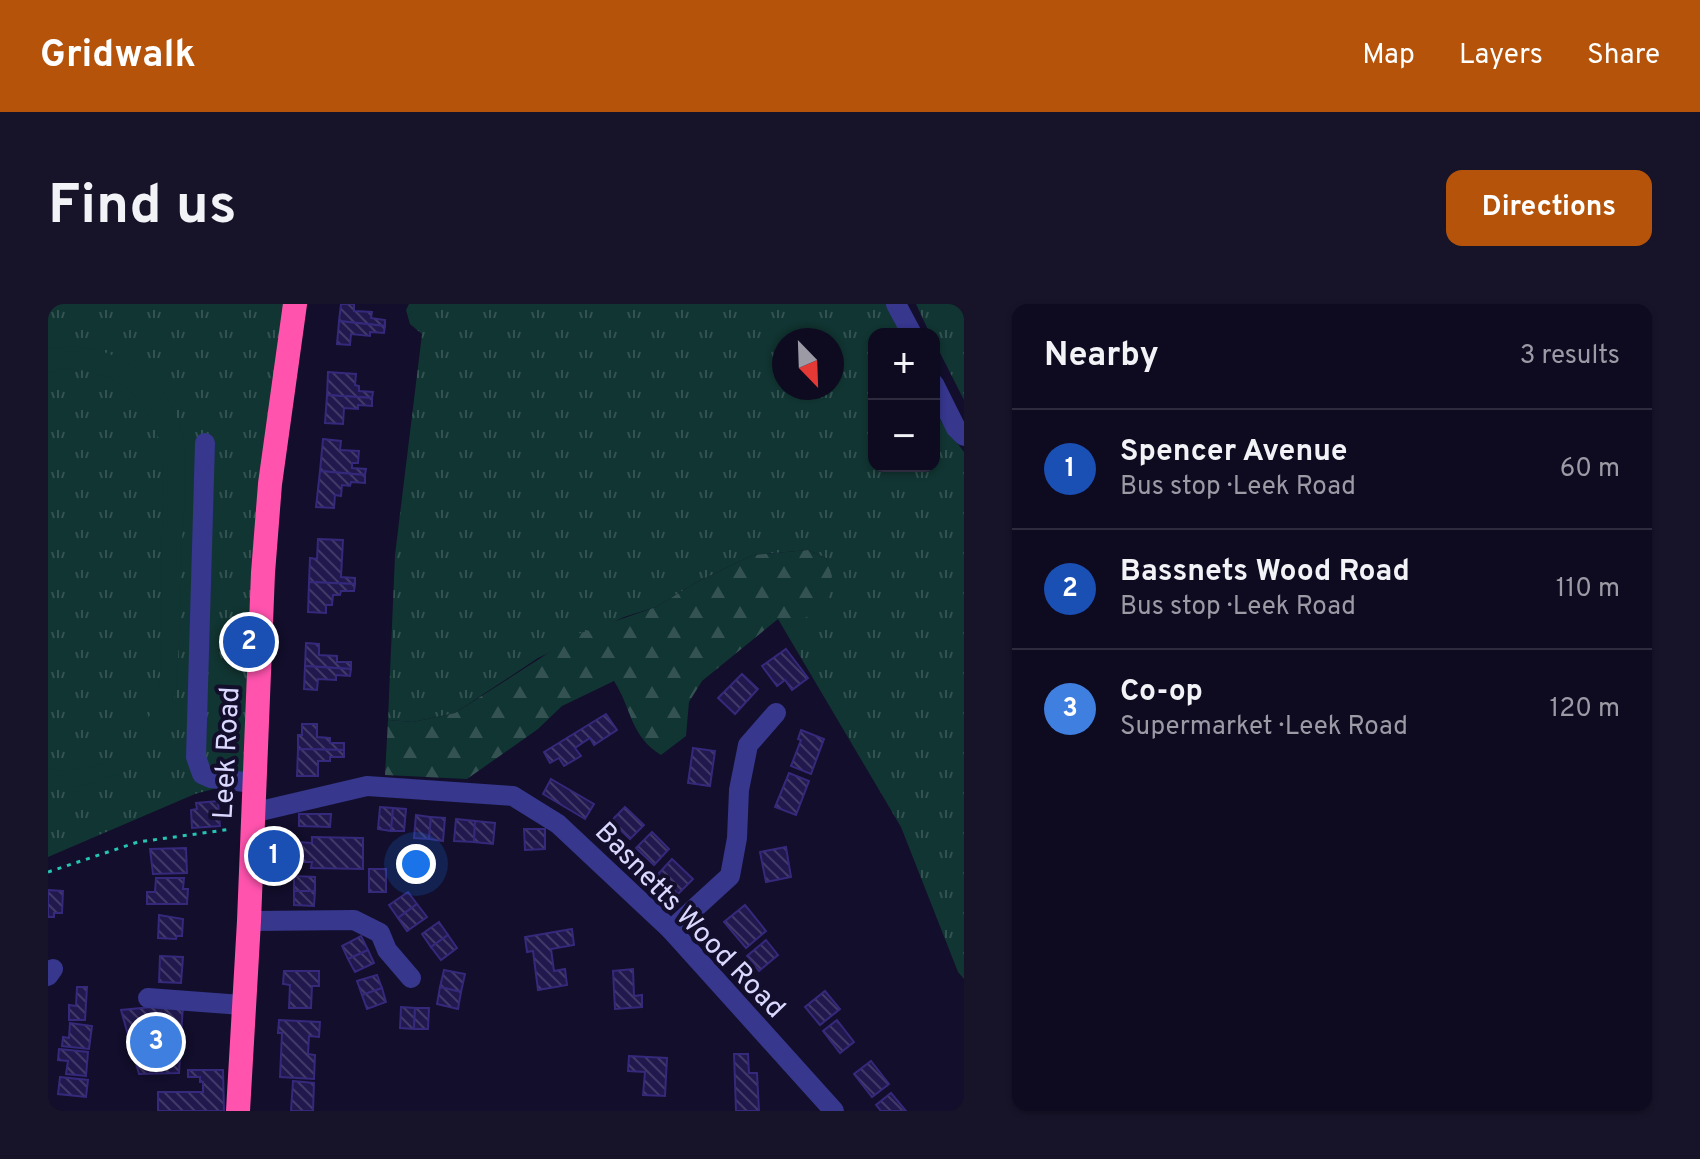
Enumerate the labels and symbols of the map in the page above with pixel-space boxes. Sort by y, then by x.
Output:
north arrow [772,328,844,400]
pin: 2 [223,612,275,672]
street label: Leek Road [207,686,249,820]
street label: Basnetts Wood Road [586,815,792,1027]
pin: 1 [248,826,300,886]
your location [396,844,436,884]
pin: 3 [130,1012,182,1072]

